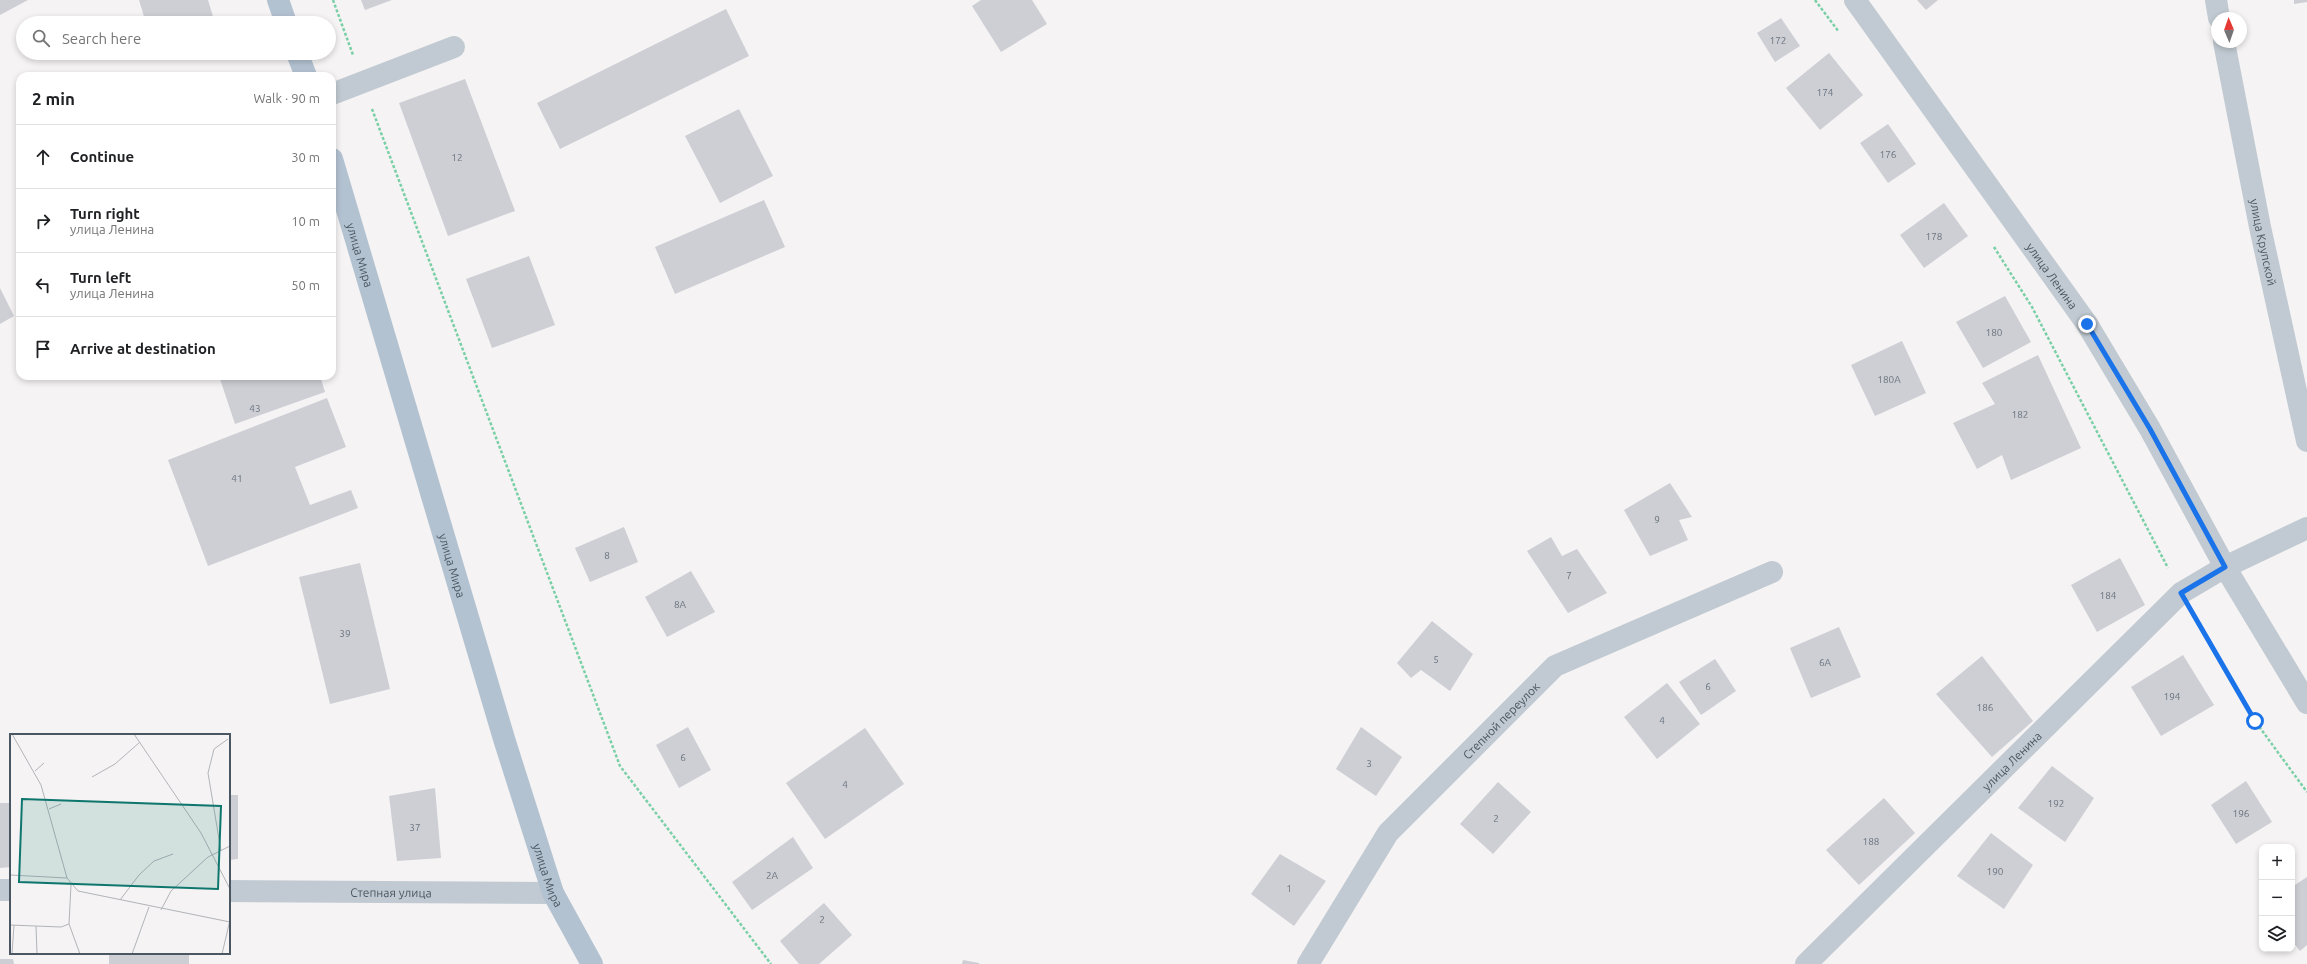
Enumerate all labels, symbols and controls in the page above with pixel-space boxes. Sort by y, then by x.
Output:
north arrow [2211,12,2247,48]
search box [16,16,336,60]
icon: search [30,27,52,49]
text: Search here [62,30,141,47]
house number: 172 [1770,35,1786,46]
house number: 174 [1817,87,1834,98]
text: 2 min [32,89,75,108]
text: Walk · 90 m [254,91,320,105]
icon: ahead [32,146,54,168]
text: Continue [70,148,134,165]
house number: 176 [1880,149,1897,160]
text: 30 m [291,150,320,164]
house number: 12 [451,152,463,163]
street label: улица Крупской [2248,198,2279,287]
text: Turn right [70,205,140,222]
icon: right [32,210,54,232]
text: 10 m [291,214,320,228]
street label: улица Мира [345,221,376,289]
text: улица Ленина [70,222,154,236]
house number: 178 [1926,231,1943,242]
street label: улица Ленина [2024,240,2080,311]
text: Turn left [70,269,131,286]
icon: left [32,274,54,296]
text: 50 m [291,278,320,292]
text: улица Ленина [70,286,154,300]
route end [2078,315,2096,333]
house number: 180 [1986,327,2003,338]
icon: arrive [32,338,54,360]
text: Arrive at destination [70,340,216,357]
house number: 180А [1877,374,1901,385]
house number: 43 [249,403,261,414]
house number: 182 [2012,409,2028,420]
house number: 41 [231,473,243,484]
house number: 9 [1654,514,1660,525]
street label: улица Мира [437,532,468,599]
house number: 8 [604,550,610,561]
house number: 7 [1566,570,1572,581]
house number: 184 [2100,590,2117,601]
house number: 8А [674,599,687,610]
house number: 39 [339,628,351,639]
house number: 5 [1433,654,1439,665]
house number: 6А [1819,657,1832,668]
street label: Степной переулок [1460,679,1542,761]
house number: 6 [1705,681,1711,692]
house number: 194 [2164,691,2181,702]
house number: 186 [1977,702,1994,713]
route start [2246,712,2264,730]
house number: 4 [1659,715,1665,726]
street label: улица Ленина [1979,729,2044,793]
inset map [10,734,230,954]
house number: 6 [680,752,686,763]
house number: 3 [1366,758,1372,769]
house number: 4 [842,779,848,790]
house number: 192 [2048,798,2064,809]
house number: 196 [2233,808,2250,819]
house number: 2 [1493,813,1499,824]
house number: 37 [409,822,421,833]
house number: 188 [1863,836,1880,847]
street label: улица Мира [531,842,566,909]
map controls [2259,844,2295,952]
button: + [2259,844,2295,880]
house number: 190 [1987,866,2004,877]
house number: 2А [766,870,779,881]
button: − [2259,880,2295,916]
house number: 1 [1286,883,1292,894]
street label: Степная улица [350,885,432,899]
house number: 2 [819,914,825,925]
button: layers [2259,916,2295,952]

